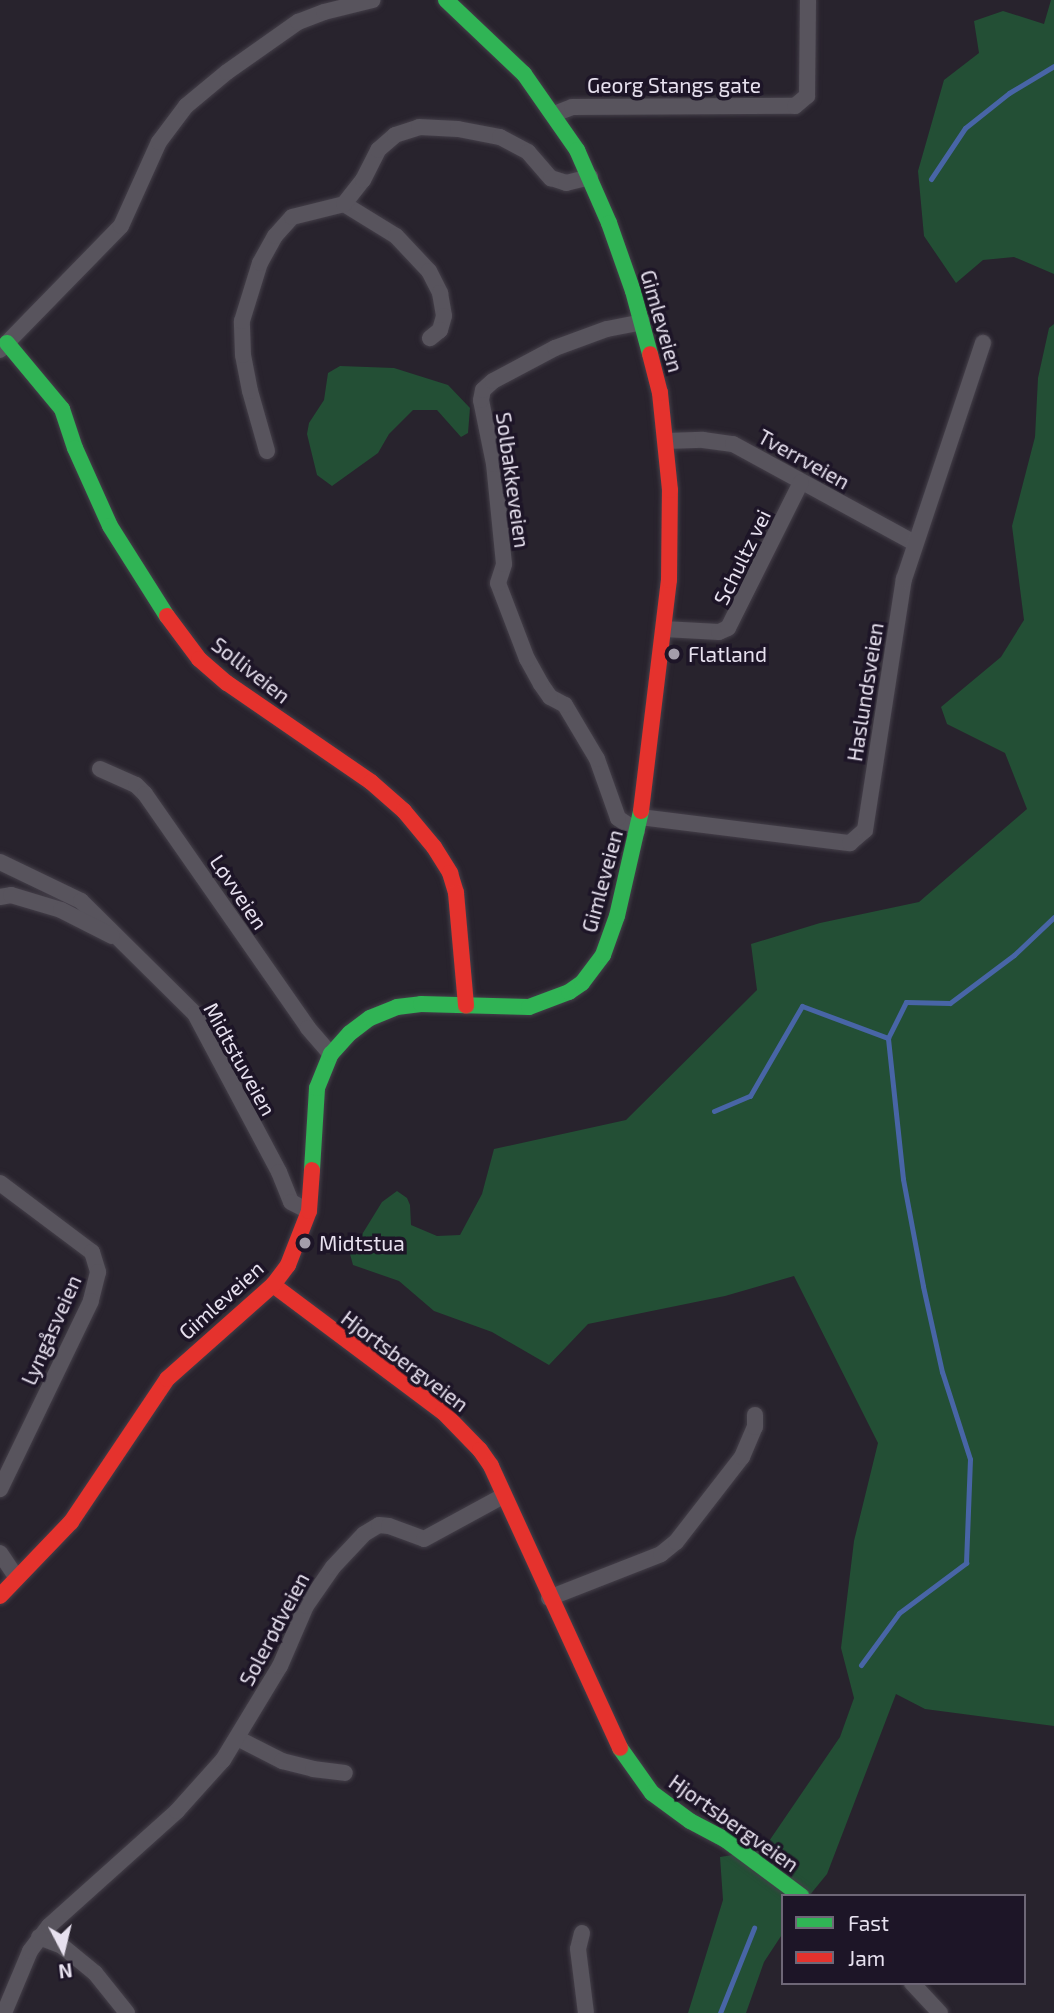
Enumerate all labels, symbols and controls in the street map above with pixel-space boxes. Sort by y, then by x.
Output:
street label: Georg Stangs gate [587,72,761,98]
street label: Gimleveien [635,267,689,375]
street label: Solbakkeveien [491,411,535,549]
street label: Tverrveien [754,424,854,494]
street label: Schultz vei [708,505,776,609]
street label: Haslundsveien [842,621,888,763]
street label: Solliveien [207,632,295,708]
place label: Flatland [688,641,767,667]
marker: Flatland [666,646,682,662]
street label: Gimleveien [576,827,628,935]
street label: Løvveien [205,850,273,934]
street label: Midtstuveien [199,998,281,1120]
place label: Midtstua [319,1230,405,1256]
marker: Midtstua [297,1235,313,1251]
street label: Gimleveien [173,1255,269,1345]
street label: Lyngåsveien [16,1271,86,1389]
street label: Hjortsbergveien [336,1305,474,1417]
street label: Solerødveien [234,1568,314,1690]
street label: Hjortsbergveien [664,1769,804,1877]
legend [781,1894,1026,1985]
text: Fast [848,1910,889,1935]
north arrow [28,1915,98,1985]
text: Jam [848,1945,885,1970]
text: N [57,1959,74,1984]

